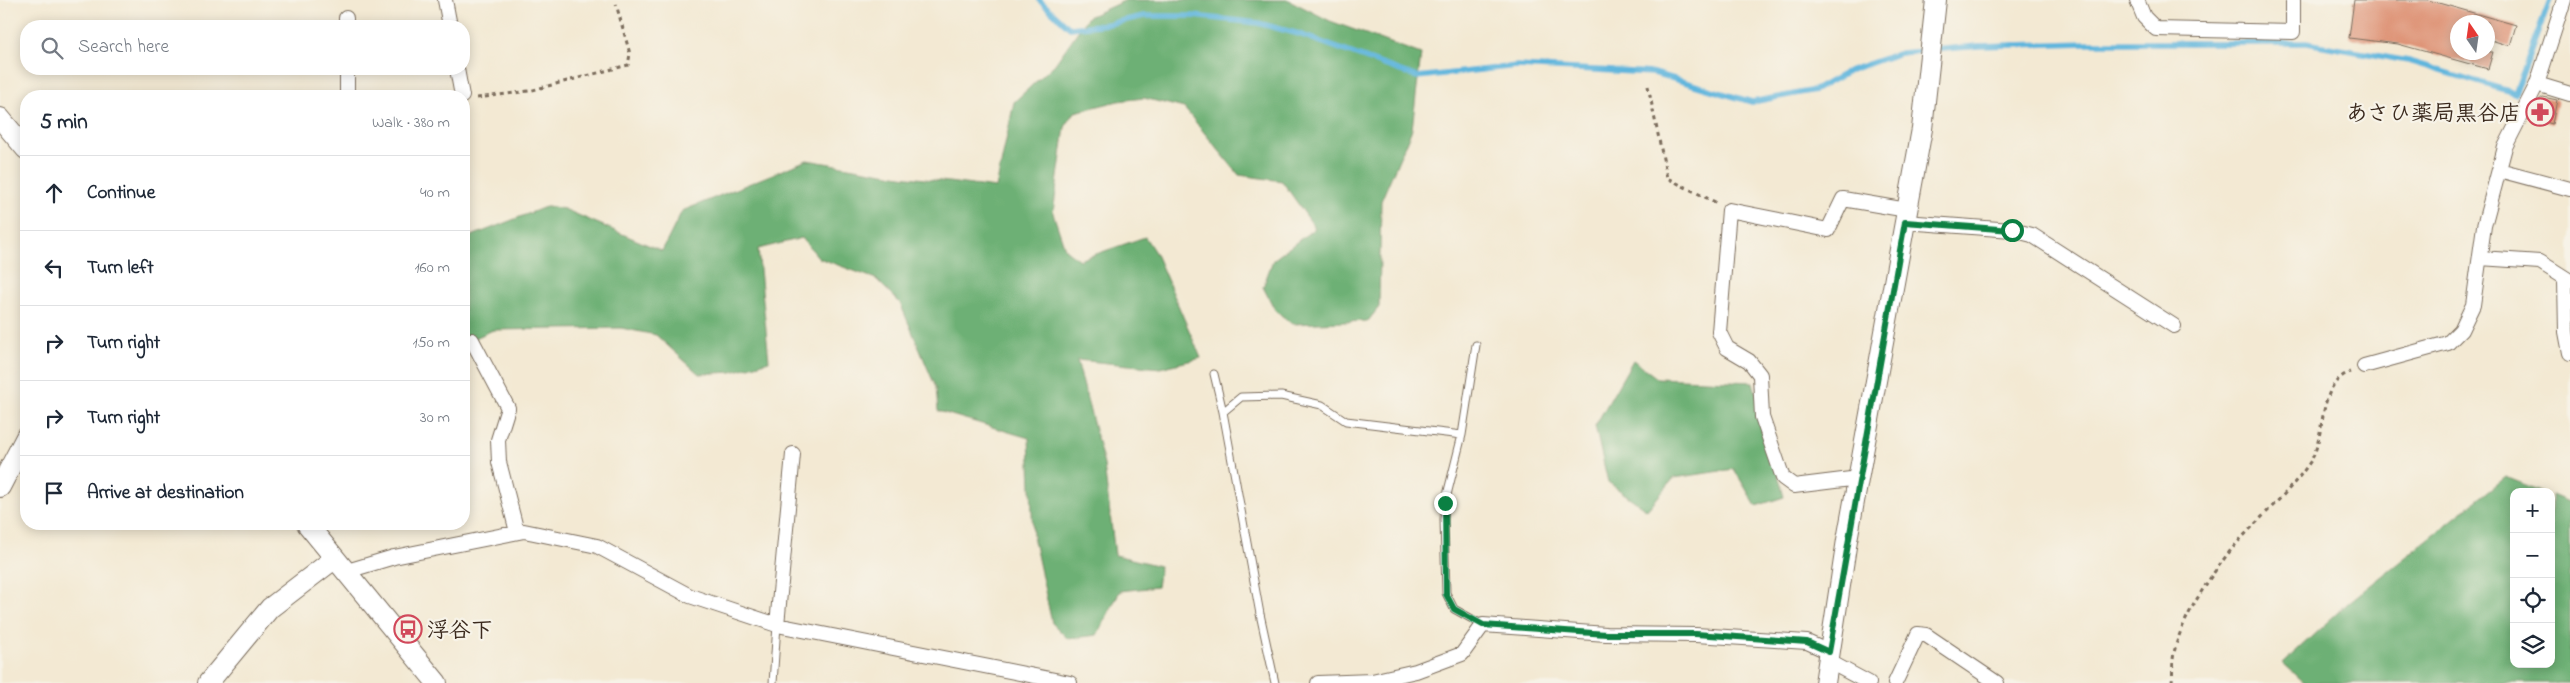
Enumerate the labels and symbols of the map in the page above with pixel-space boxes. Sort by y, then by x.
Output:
north arrow [2450,15,2495,60]
pharmacy icon: あさひ薬局黒谷店 [2525,97,2555,127]
place label: あさひ薬局黒谷店 [2346,99,2521,131]
route start [2001,219,2024,242]
route end [1434,492,1457,515]
bus stop icon: 浮谷下 [393,614,423,644]
place label: 浮谷下 [427,616,493,648]

